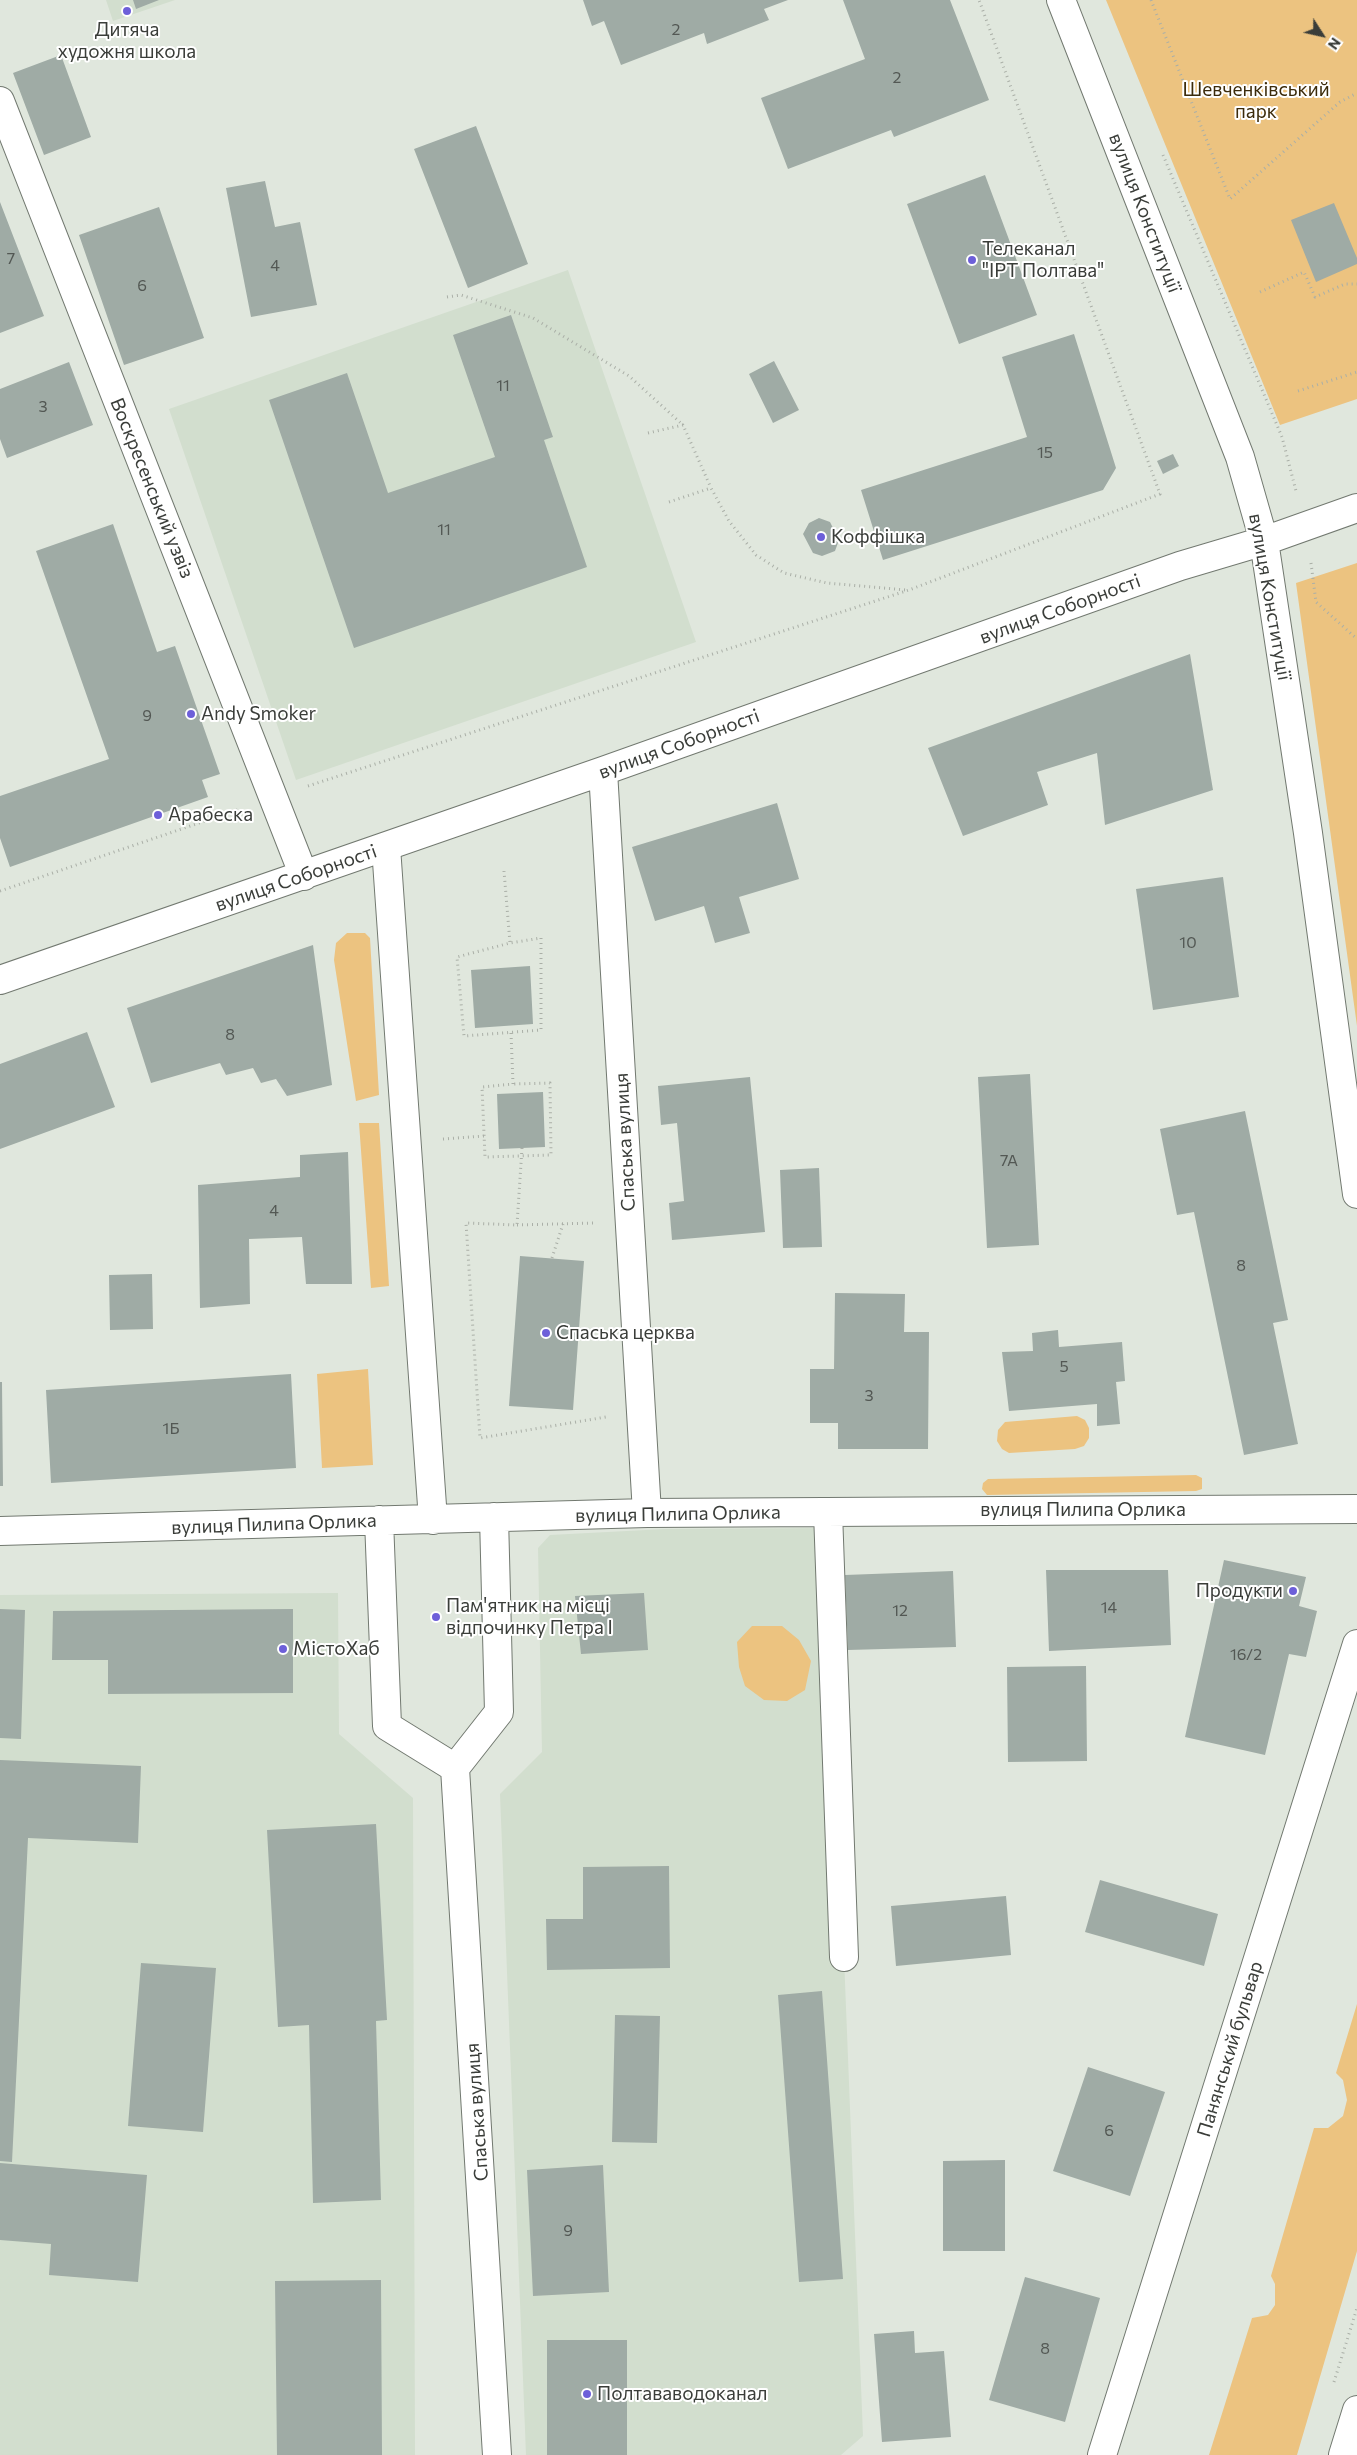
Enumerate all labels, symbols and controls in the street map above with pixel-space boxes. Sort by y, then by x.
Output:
marker: Дитяча художня школа [121,5,133,17]
north arrow [1297,10,1347,60]
place label: Дитяча художня школа [58,19,196,63]
house number: 2 [672,20,680,40]
text: N [1325,35,1345,53]
house number: 2 [893,68,901,88]
park label: Шевченківський парк [1182,79,1330,123]
street label: вулиця Конституції [1104,130,1186,296]
place label: Телеканал "ІРТ Полтава" [982,238,1104,282]
house number: 7 [7,249,15,269]
marker: Телеканал "ІРТ Полтава" [966,254,978,266]
house number: 4 [270,256,280,276]
house number: 6 [137,276,147,296]
house number: 11 [496,376,510,396]
street label: Воскресенський узвіз [105,394,199,582]
house number: 3 [38,397,48,417]
house number: 15 [1037,443,1053,463]
street label: вулиця Конституції [1244,512,1296,682]
house number: 11 [437,520,451,540]
place label: Коффішка [831,526,925,548]
marker: Коффішка [815,531,827,543]
street label: вулиця Соборності [976,569,1144,649]
place label: Andy Smoker [201,703,316,725]
street label: вулиця Соборності [595,704,763,784]
house number: 9 [142,706,152,726]
marker: Andy Smoker [185,708,197,720]
place label: Арабеска [168,804,253,826]
marker: Арабеска [152,809,164,821]
street label: вулиця Соборності [212,840,380,916]
house number: 10 [1179,933,1197,953]
house number: 8 [225,1025,235,1045]
street label: Спаська вулиця [610,1072,640,1212]
house number: 7А [1000,1151,1018,1171]
house number: 4 [269,1201,279,1221]
house number: 8 [1236,1256,1246,1276]
place label: Спаська церква [556,1322,695,1344]
marker: Спаська церква [540,1327,552,1339]
house number: 5 [1059,1357,1069,1377]
house number: 3 [864,1386,874,1406]
house number: 1Б [163,1419,179,1439]
street label: вулиця Пилипа Орлика [980,1499,1186,1521]
street label: вулиця Пилипа Орлика [575,1501,781,1527]
street label: вулиця Пилипа Орлика [171,1509,377,1539]
place label: Продукти [1196,1580,1283,1602]
marker: Продукти [1287,1585,1299,1597]
place label: Пам'ятник на місці відпочинку Петра I [446,1595,613,1639]
house number: 14 [1101,1598,1117,1618]
house number: 12 [892,1601,908,1621]
marker: Пам'ятник на місці відпочинку Петра I [430,1611,442,1623]
place label: МістоХаб [293,1638,380,1660]
marker: МістоХаб [277,1643,289,1655]
house number: 16/2 [1230,1645,1262,1665]
street label: Панянський бульвар [1192,1958,1268,2140]
street label: Спаська вулиця [461,2042,493,2182]
house number: 6 [1104,2121,1114,2141]
house number: 9 [563,2221,573,2241]
house number: 8 [1040,2339,1050,2359]
place label: Полтававодоканал [597,2383,768,2405]
marker: Полтававодоканал [581,2388,593,2400]

